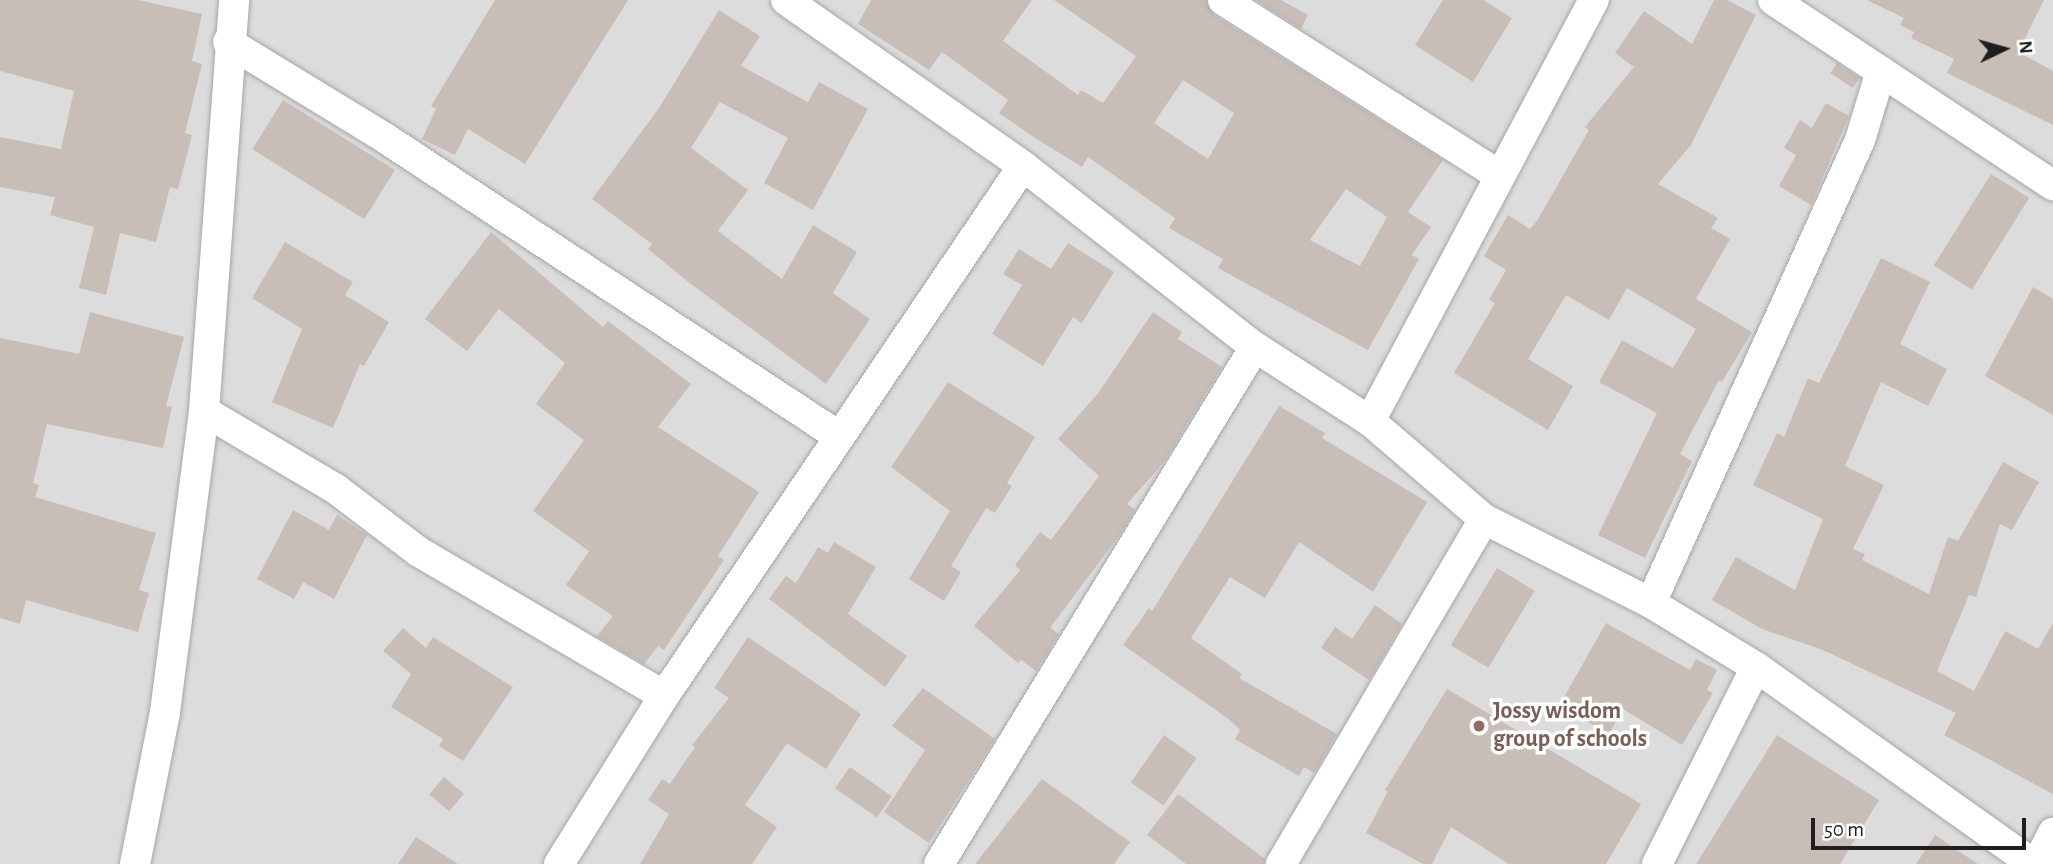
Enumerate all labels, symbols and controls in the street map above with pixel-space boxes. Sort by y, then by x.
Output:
north arrow [1969,14,2039,84]
text: N [2015,40,2035,55]
place label: Jossy wisdom group of schools [1493,698,1647,754]
marker: Jossy wisdom group of schools [1471,718,1487,734]
scale bar [1815,804,2030,848]
text: 50 m [1824,819,1864,840]

